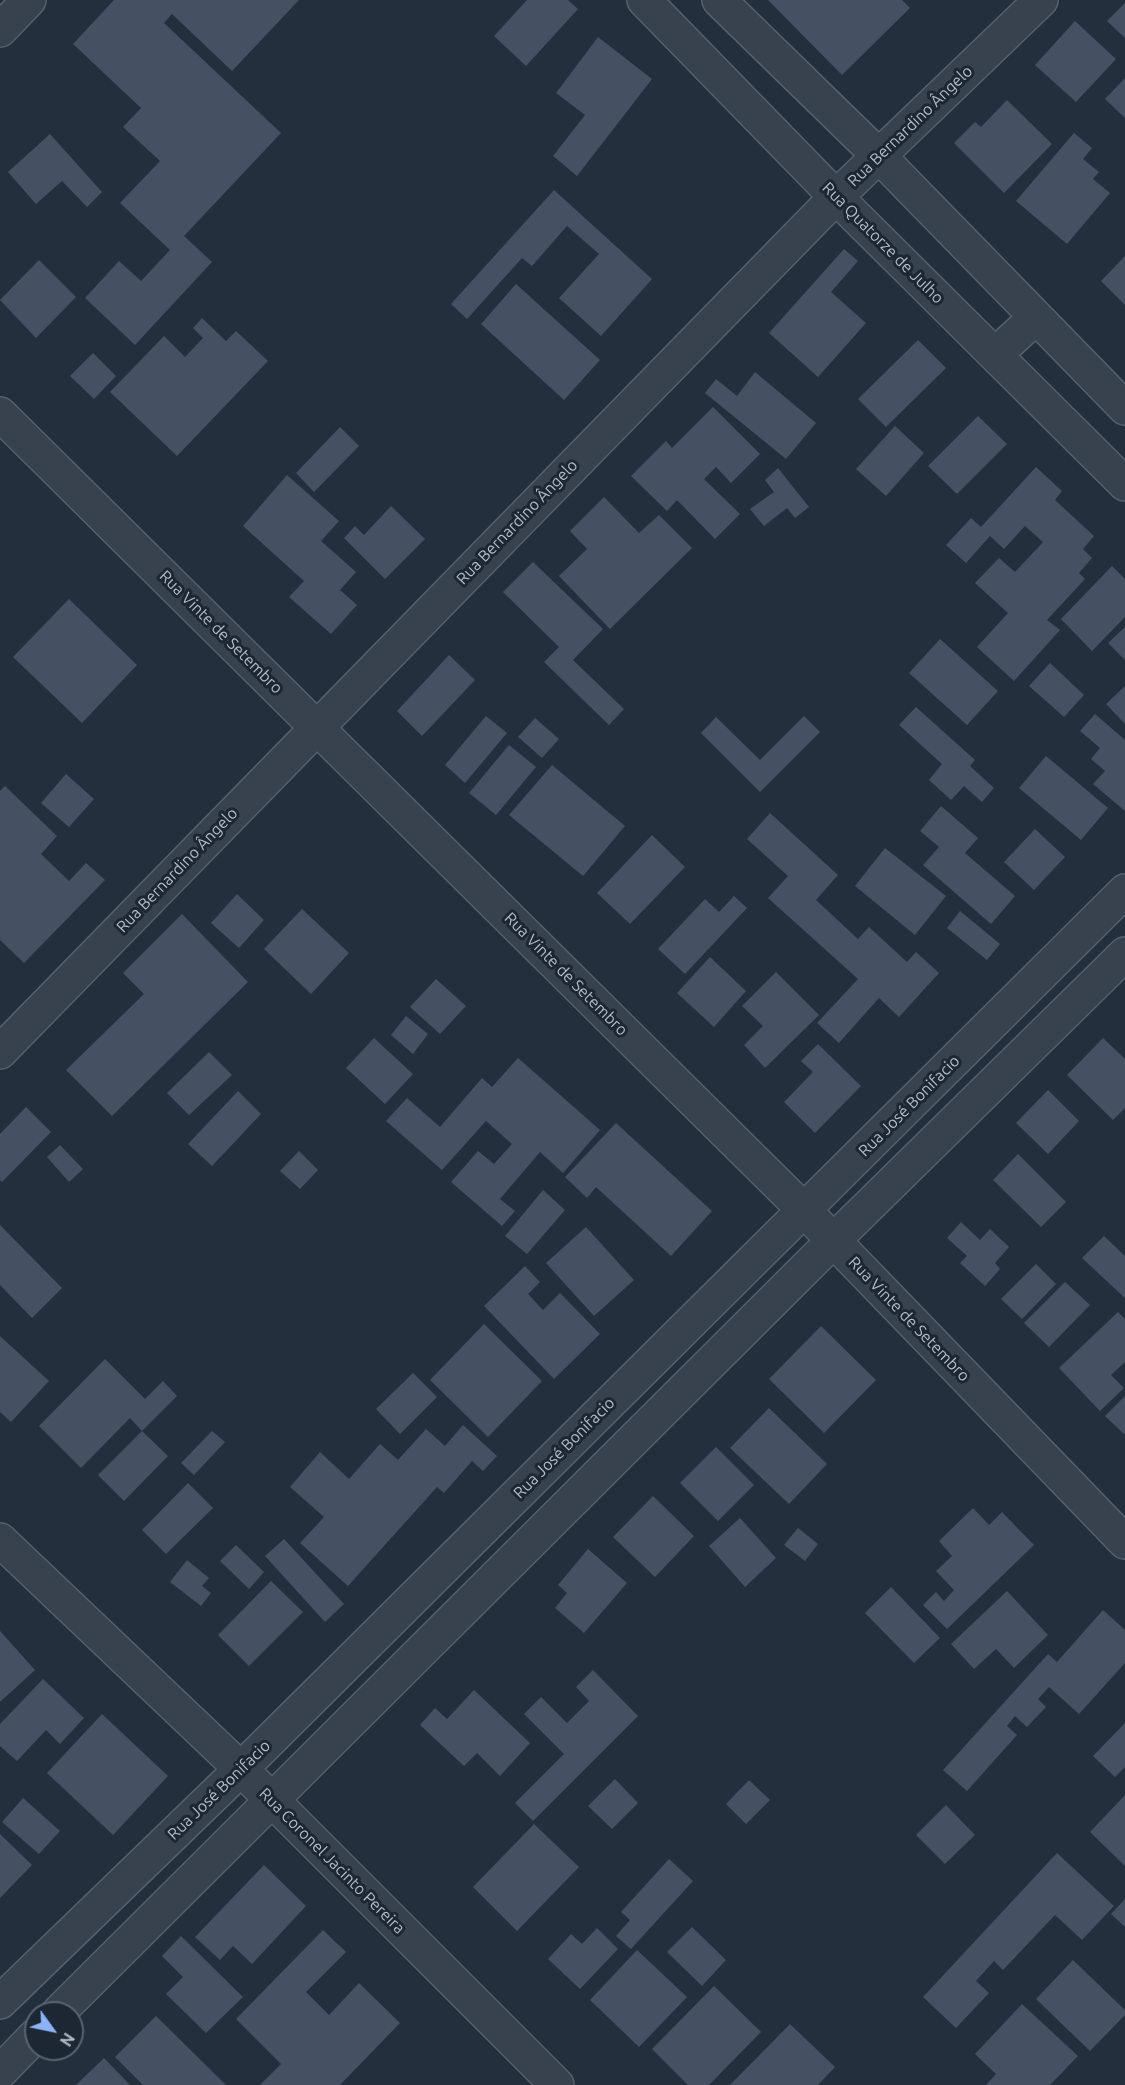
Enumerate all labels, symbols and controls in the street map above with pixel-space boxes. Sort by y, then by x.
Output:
street label: Rua Bernardino Ângelo [844,61,976,191]
street label: Rua Quatorze de Julho [818,178,948,308]
street label: Rua Bernardino Ângelo [452,456,582,588]
street label: Rua Vinte de Setembro [155,566,287,698]
street label: Rua Bernardino Ângelo [112,804,242,936]
street label: Rua Vinte de Setembro [500,908,632,1040]
street label: Rua José Bonifacio [854,1051,964,1161]
street label: Rua Vinte de Setembro [844,1253,974,1385]
street label: Rua José Bonifacio [509,1393,619,1503]
street label: Rua José Bonifacio [164,1736,274,1844]
street label: Rua Coronel Jacinto Pereira [255,1784,409,1938]
north arrow [24,2001,84,2061]
text: N [57,2030,78,2050]

